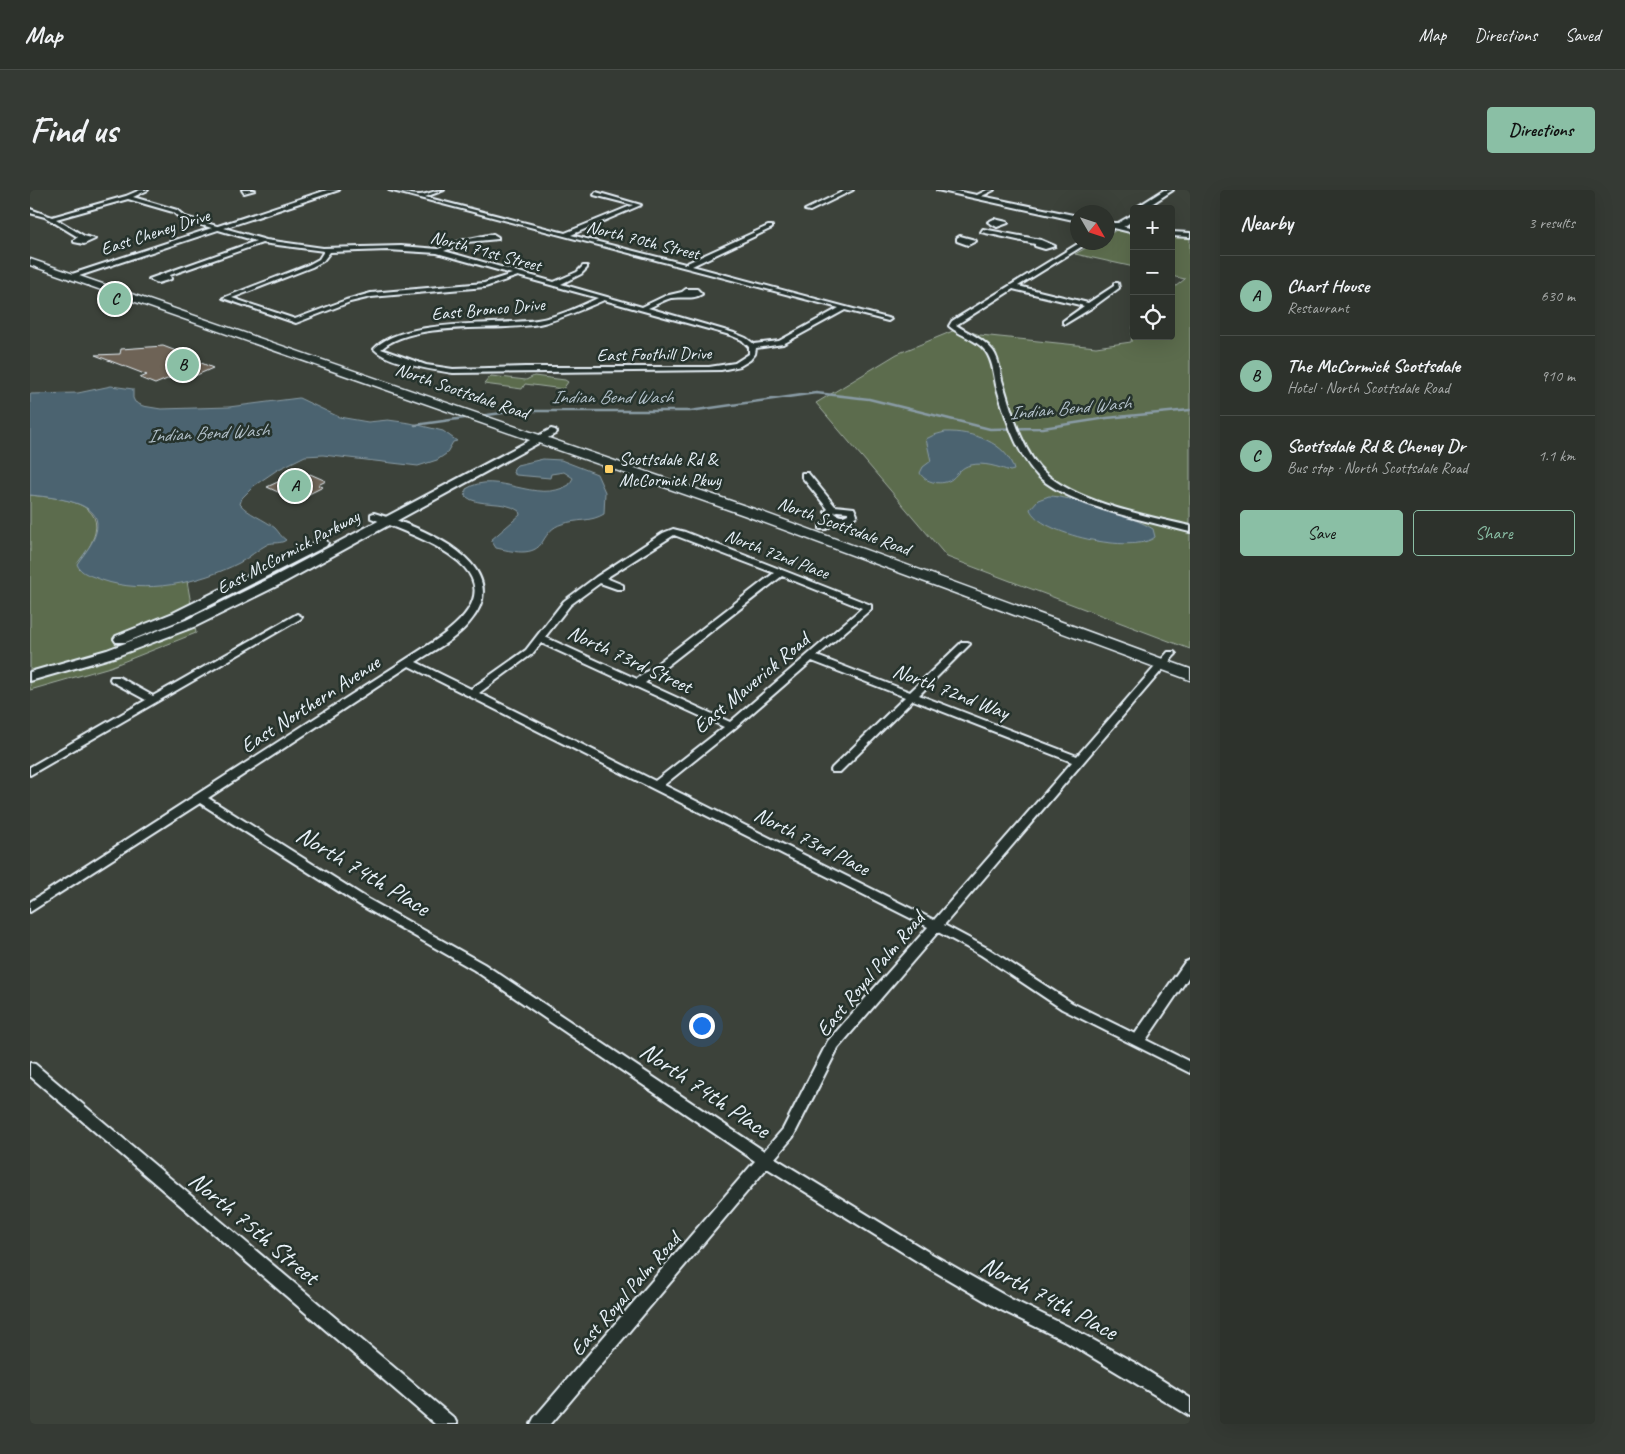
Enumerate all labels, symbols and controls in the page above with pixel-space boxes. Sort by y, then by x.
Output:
text: Map [25,20,62,50]
text: Map [1419,24,1446,46]
text: Directions [1474,24,1537,46]
text: Saved [1565,24,1600,46]
button: Directions [1487,107,1595,153]
text: Find us [30,108,117,153]
street label: East Cheney Drive [98,204,213,260]
north arrow [1070,205,1115,250]
map controls [1130,205,1175,340]
button: + [1130,205,1175,250]
text: Nearby [1240,210,1293,236]
text: 3 results [1528,213,1575,233]
street label: North 70th Street [584,215,704,265]
street label: North 71st Street [428,226,546,277]
button: − [1130,250,1175,295]
text: Chart House [1287,274,1369,298]
pin: C [99,280,131,318]
text: A [1252,286,1260,306]
text: 630 m [1541,286,1575,306]
street label: East Bronco Drive [431,293,547,325]
button: locate [1130,295,1175,340]
text: Restaurant [1287,298,1349,318]
street label: East Foothill Drive [596,342,713,366]
pin: B [167,346,199,384]
text: The McCormick Scottsdale [1287,354,1460,378]
street label: North Scottsdale Road [393,358,534,425]
text: B [1252,366,1260,386]
text: 910 m [1541,366,1575,386]
text: Hotel · North Scottsdale Road [1287,378,1449,398]
water label: Indian Bend Wash [551,385,675,409]
water label: Indian Bend Wash [1008,391,1134,425]
water label: Indian Bend Wash [147,418,272,448]
text: Scottsdale Rd & Cheney Dr [1287,434,1465,458]
text: C [1252,446,1260,466]
text: 1.1 km [1538,446,1575,466]
place label: Scottsdale Rd & McCormick Pkwy [619,448,723,491]
text: Bus stop · North Scottsdale Road [1287,458,1468,478]
marker: Scottsdale Rd & McCormick Pkwy [603,463,615,475]
pin: A [279,467,311,505]
street label: North Scottsdale Road [775,492,916,561]
street label: East McCormick Parkway [213,504,365,599]
button: Save [1240,510,1403,556]
button: Share [1413,510,1575,556]
street label: North 72nd Place [722,524,833,584]
street label: North 73rd Street [564,619,698,700]
street label: East Maverick Road [688,624,817,739]
street label: East Northern Avenue [235,649,385,759]
street label: North 72nd Way [889,657,1014,726]
street label: North 73rd Place [750,801,875,882]
street label: North 74th Place [290,819,437,924]
street label: East Royal Palm Road [810,903,932,1042]
your location [689,1013,715,1039]
street label: North 74th Place [634,1035,778,1146]
street label: North 75th Street [182,1164,328,1294]
street label: East Royal Palm Road [564,1224,688,1361]
street label: North 74th Place [975,1249,1125,1348]

